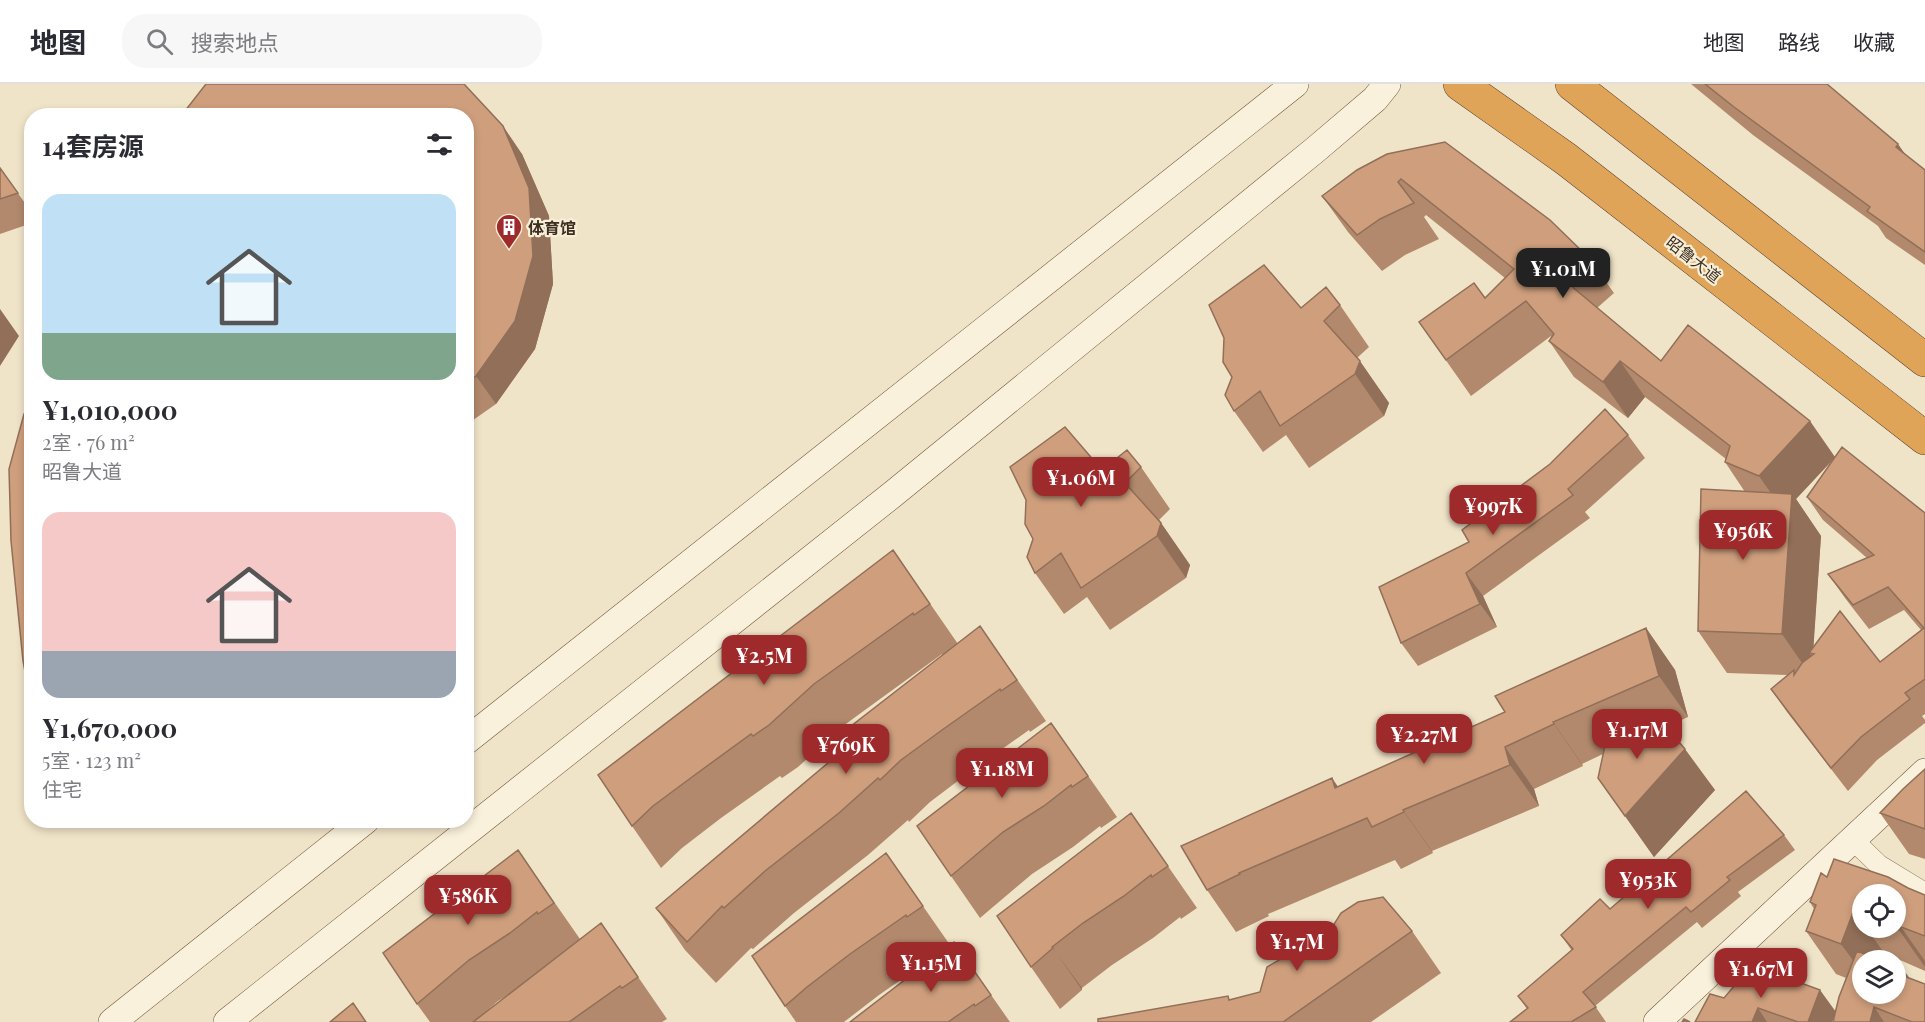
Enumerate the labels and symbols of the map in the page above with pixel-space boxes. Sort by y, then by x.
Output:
building icon: 体育馆 [494,212,524,250]
place label: 体育馆 [528,217,576,238]
street label: 昭鲁大道 [1662,231,1726,287]
pin: ¥1.01M [1514,248,1612,299]
pin: ¥1.06M [1032,457,1130,508]
pin: ¥997K [1451,485,1535,536]
pin: ¥956K [1701,510,1785,561]
pin: ¥2.5M [722,635,806,686]
pin: ¥1.17M [1588,709,1686,760]
pin: ¥2.27M [1375,714,1473,765]
pin: ¥769K [804,724,888,775]
pin: ¥1.18M [953,748,1051,799]
pin: ¥953K [1606,859,1690,910]
pin: ¥586K [426,875,510,926]
pin: ¥1.7M [1255,921,1339,972]
pin: ¥1.15M [882,942,980,993]
pin: ¥1.67M [1712,948,1810,999]

